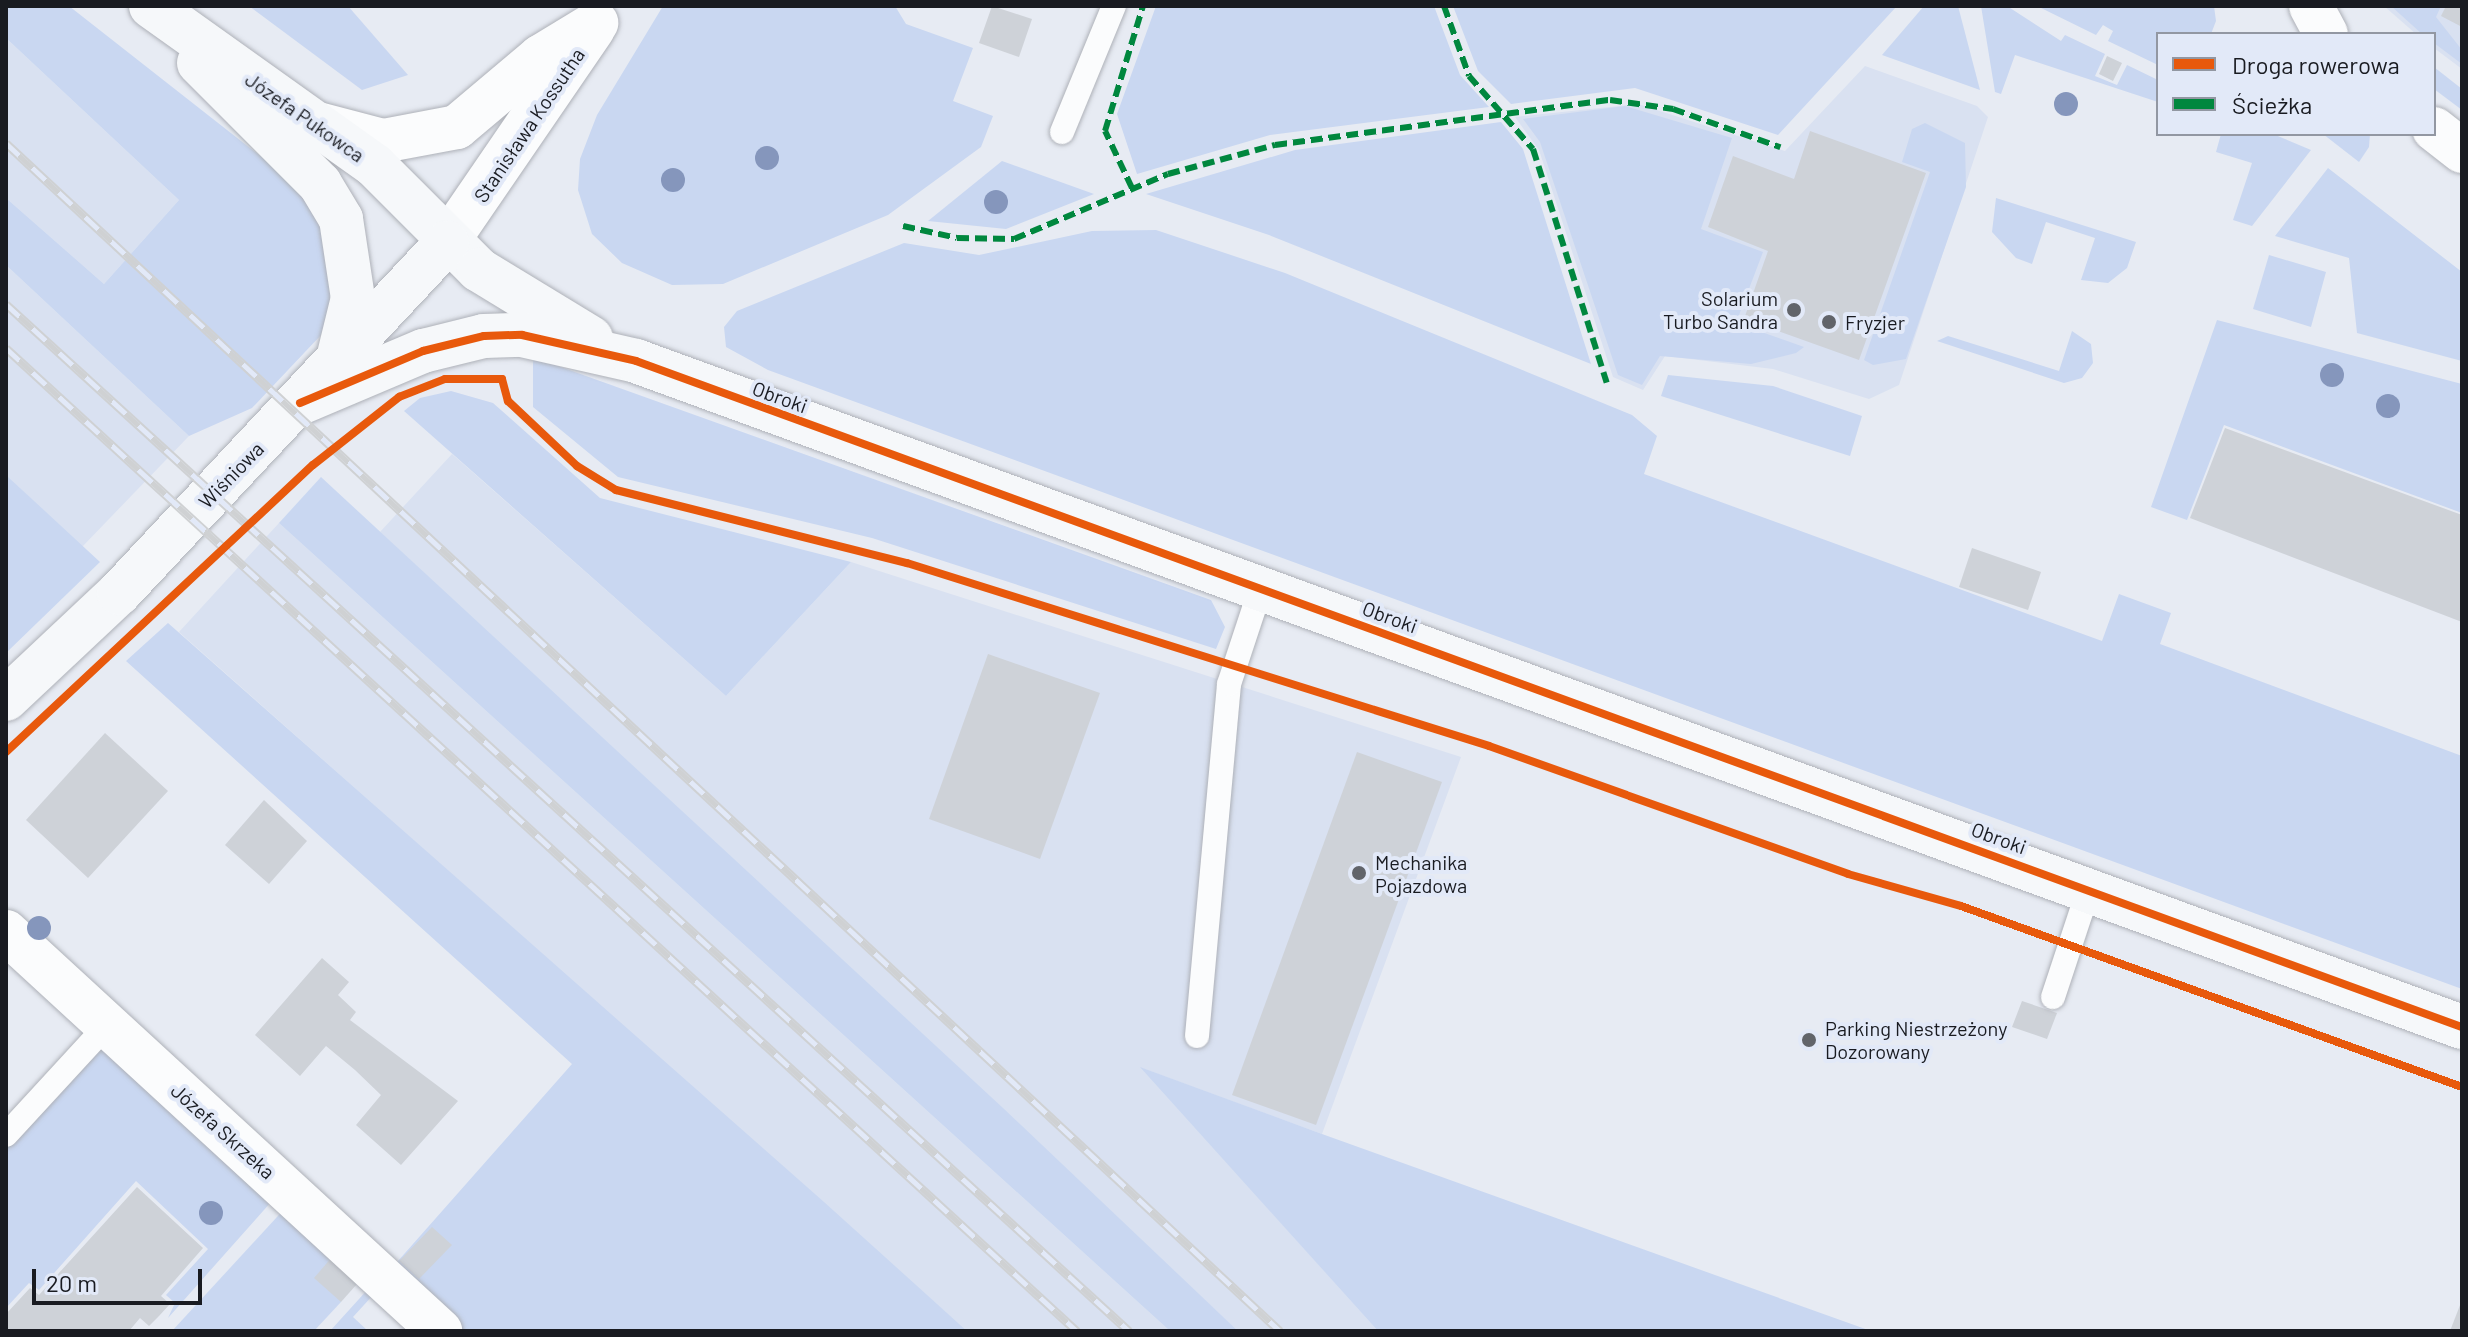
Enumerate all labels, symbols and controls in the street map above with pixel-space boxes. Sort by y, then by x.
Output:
legend [2156,32,2436,136]
street label: Stanisława Kossutha [469,43,589,207]
text: Droga rowerowa [2232,50,2400,79]
street label: Józefa Pukowca [241,67,369,167]
text: Ścieżka [2232,90,2312,119]
place label: Solarium Turbo Sandra [1663,286,1778,333]
marker: Solarium Turbo Sandra [1785,301,1803,319]
place label: Fryzjer [1845,310,1905,334]
marker: Fryzjer [1820,313,1838,331]
street label: Obroki [749,376,811,418]
street label: Wiśniowa [193,437,269,513]
street label: Obroki [1359,596,1421,638]
street label: Obroki [1968,817,2030,859]
place label: Mechanika Pojazdowa [1375,850,1467,897]
marker: Mechanika Pojazdowa [1350,864,1368,882]
place label: Parking Niestrzeżony Dozorowany [1825,1016,2007,1063]
marker: Parking Niestrzeżony Dozorowany [1800,1031,1818,1049]
street label: Józefa Skrzeka [166,1078,280,1184]
scale bar [36,1253,206,1303]
text: 20 m [46,1268,97,1297]

